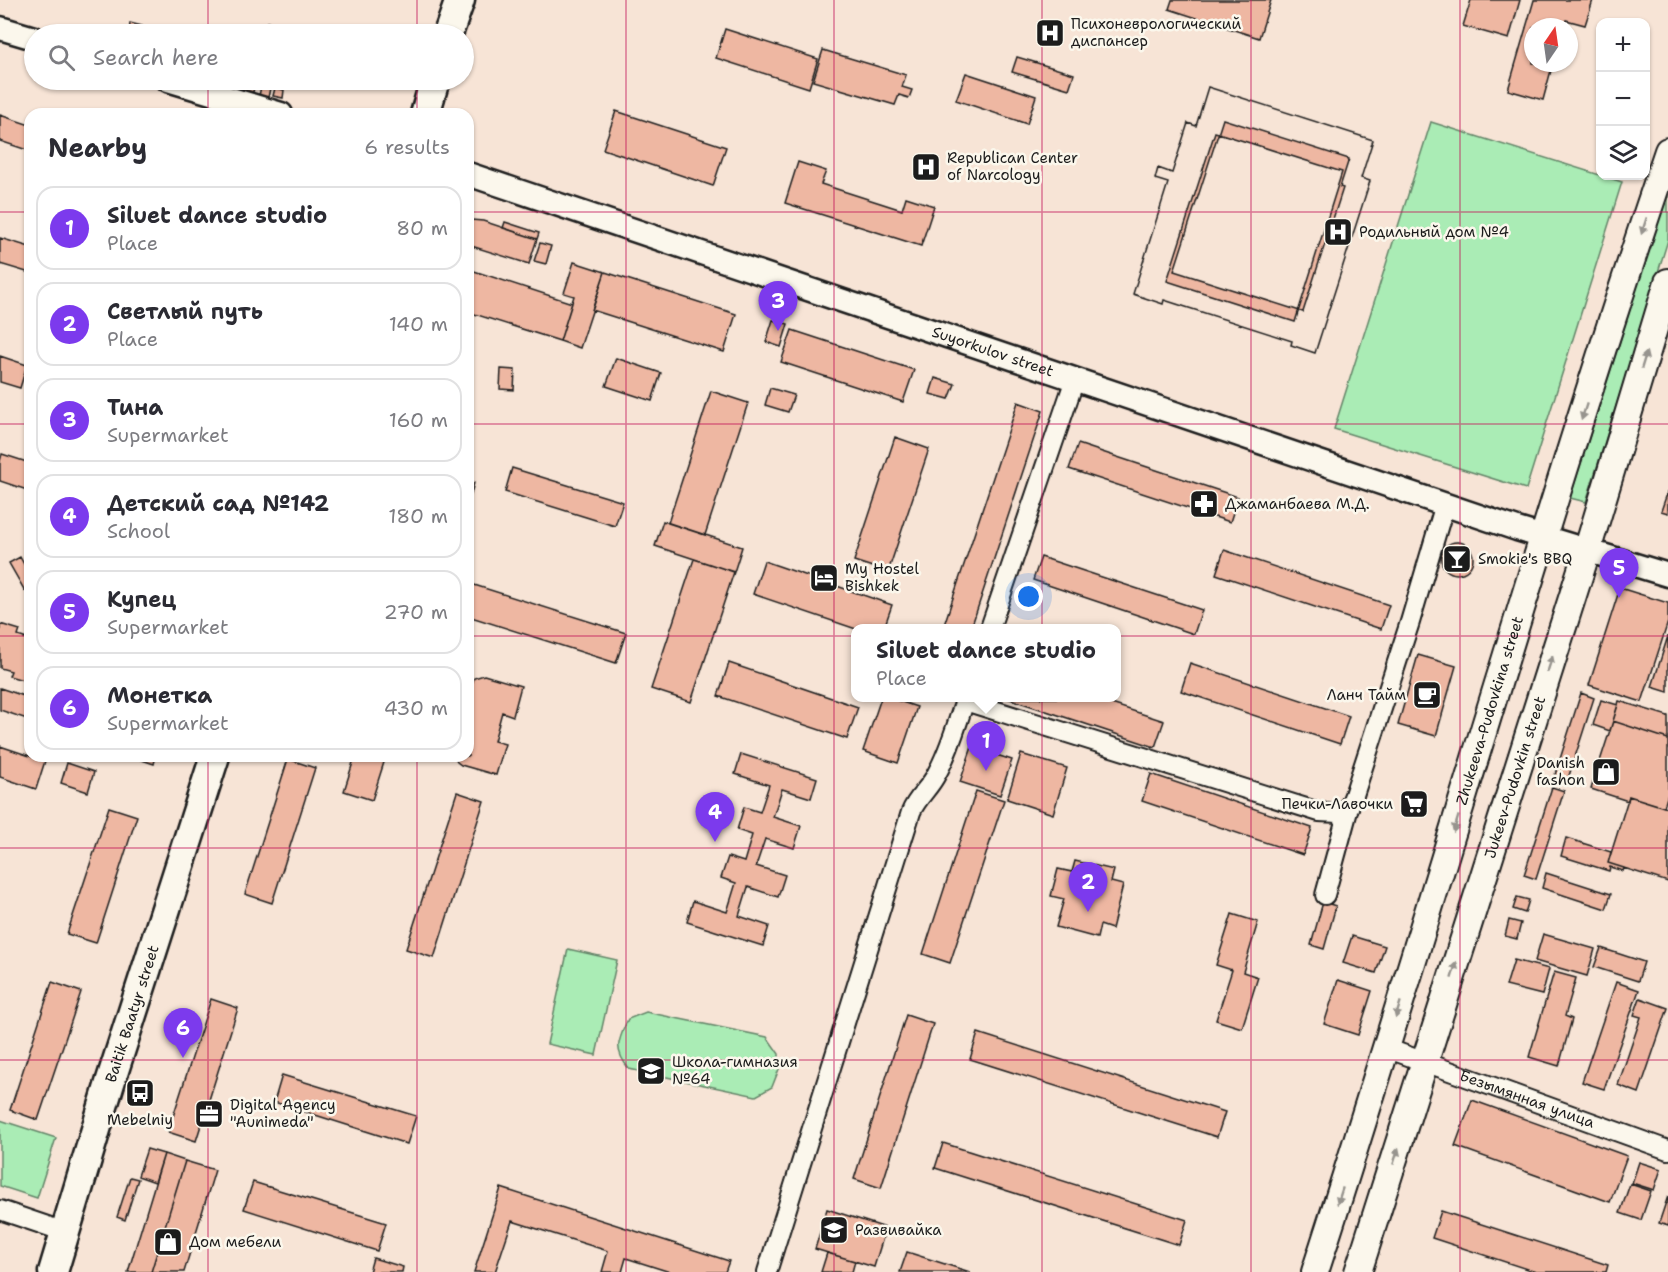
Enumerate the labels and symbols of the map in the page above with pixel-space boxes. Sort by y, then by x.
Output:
place label: Психоневрологический диспансер [1071,14,1241,51]
hospital icon: Психоневрологический диспансер [1034,17,1066,49]
north arrow [1524,18,1578,72]
place label: Republican Center of Narcology [947,148,1078,185]
hospital icon: Republican Center of Narcology [910,151,942,183]
hospital icon: Родильный дом №4 [1322,216,1354,248]
one-way arrow [1638,217,1648,235]
place label: Родильный дом №4 [1359,222,1509,242]
pin: 3 [758,282,798,331]
street label: Suyorkulov street [929,322,1056,381]
one-way arrow [1640,351,1649,369]
one-way arrow [1579,403,1588,421]
pharmacy icon: Джаманбаева М.Д. [1188,488,1220,520]
place label: Джаманбаева М.Д. [1225,494,1370,514]
bar icon: Smokie's BBQ [1441,543,1473,575]
pin: 5 [1600,548,1638,598]
place label: Smokie's BBQ [1478,549,1572,569]
place label: My Hostel Bishkek [845,559,919,596]
hotel icon: My Hostel Bishkek [808,562,840,594]
your location [1014,582,1043,611]
street label: Zhukeeva-Pudovkina street [1451,614,1528,807]
one-way arrow [1546,655,1556,673]
cafe icon: Ланч Тайм [1411,679,1443,711]
place label: Ланч Тайм [1327,685,1406,705]
street label: Jukeev-Pudovkin street [1480,694,1550,861]
pin: 1 [966,722,1006,771]
place label: Danish fashon [1537,753,1585,790]
shop icon: Danish fashon [1590,756,1622,788]
supermarket icon: Печки-Лавочки [1398,788,1430,820]
pin: 4 [696,792,734,842]
place label: Печки-Лавочки [1282,794,1393,814]
one-way arrow [1450,815,1460,833]
pin: 2 [1068,862,1108,912]
street label: Baitik Baatyr street [101,943,164,1085]
one-way arrow [1450,961,1459,979]
one-way arrow [1393,1001,1402,1019]
pin: 6 [164,1008,202,1058]
place label: Школа-гимназия №64 [672,1052,798,1089]
school or university icon: Школа-гимназия №64 [635,1055,667,1087]
street label: Безымянная улица [1457,1065,1598,1133]
bus stop icon: Mebelniy [124,1077,156,1109]
place label: Digital Agency "Aunimeda" [230,1095,336,1132]
office icon: Digital Agency "Aunimeda" [193,1098,225,1130]
place label: Mebelniy [107,1110,173,1130]
one-way arrow [1392,1147,1401,1165]
one-way arrow [1335,1187,1344,1205]
school or university icon: Развивайка [818,1214,850,1246]
place label: Развивайка [855,1220,942,1240]
shop icon: Дом мебели [152,1226,184,1258]
place label: Дом мебели [189,1232,282,1252]

